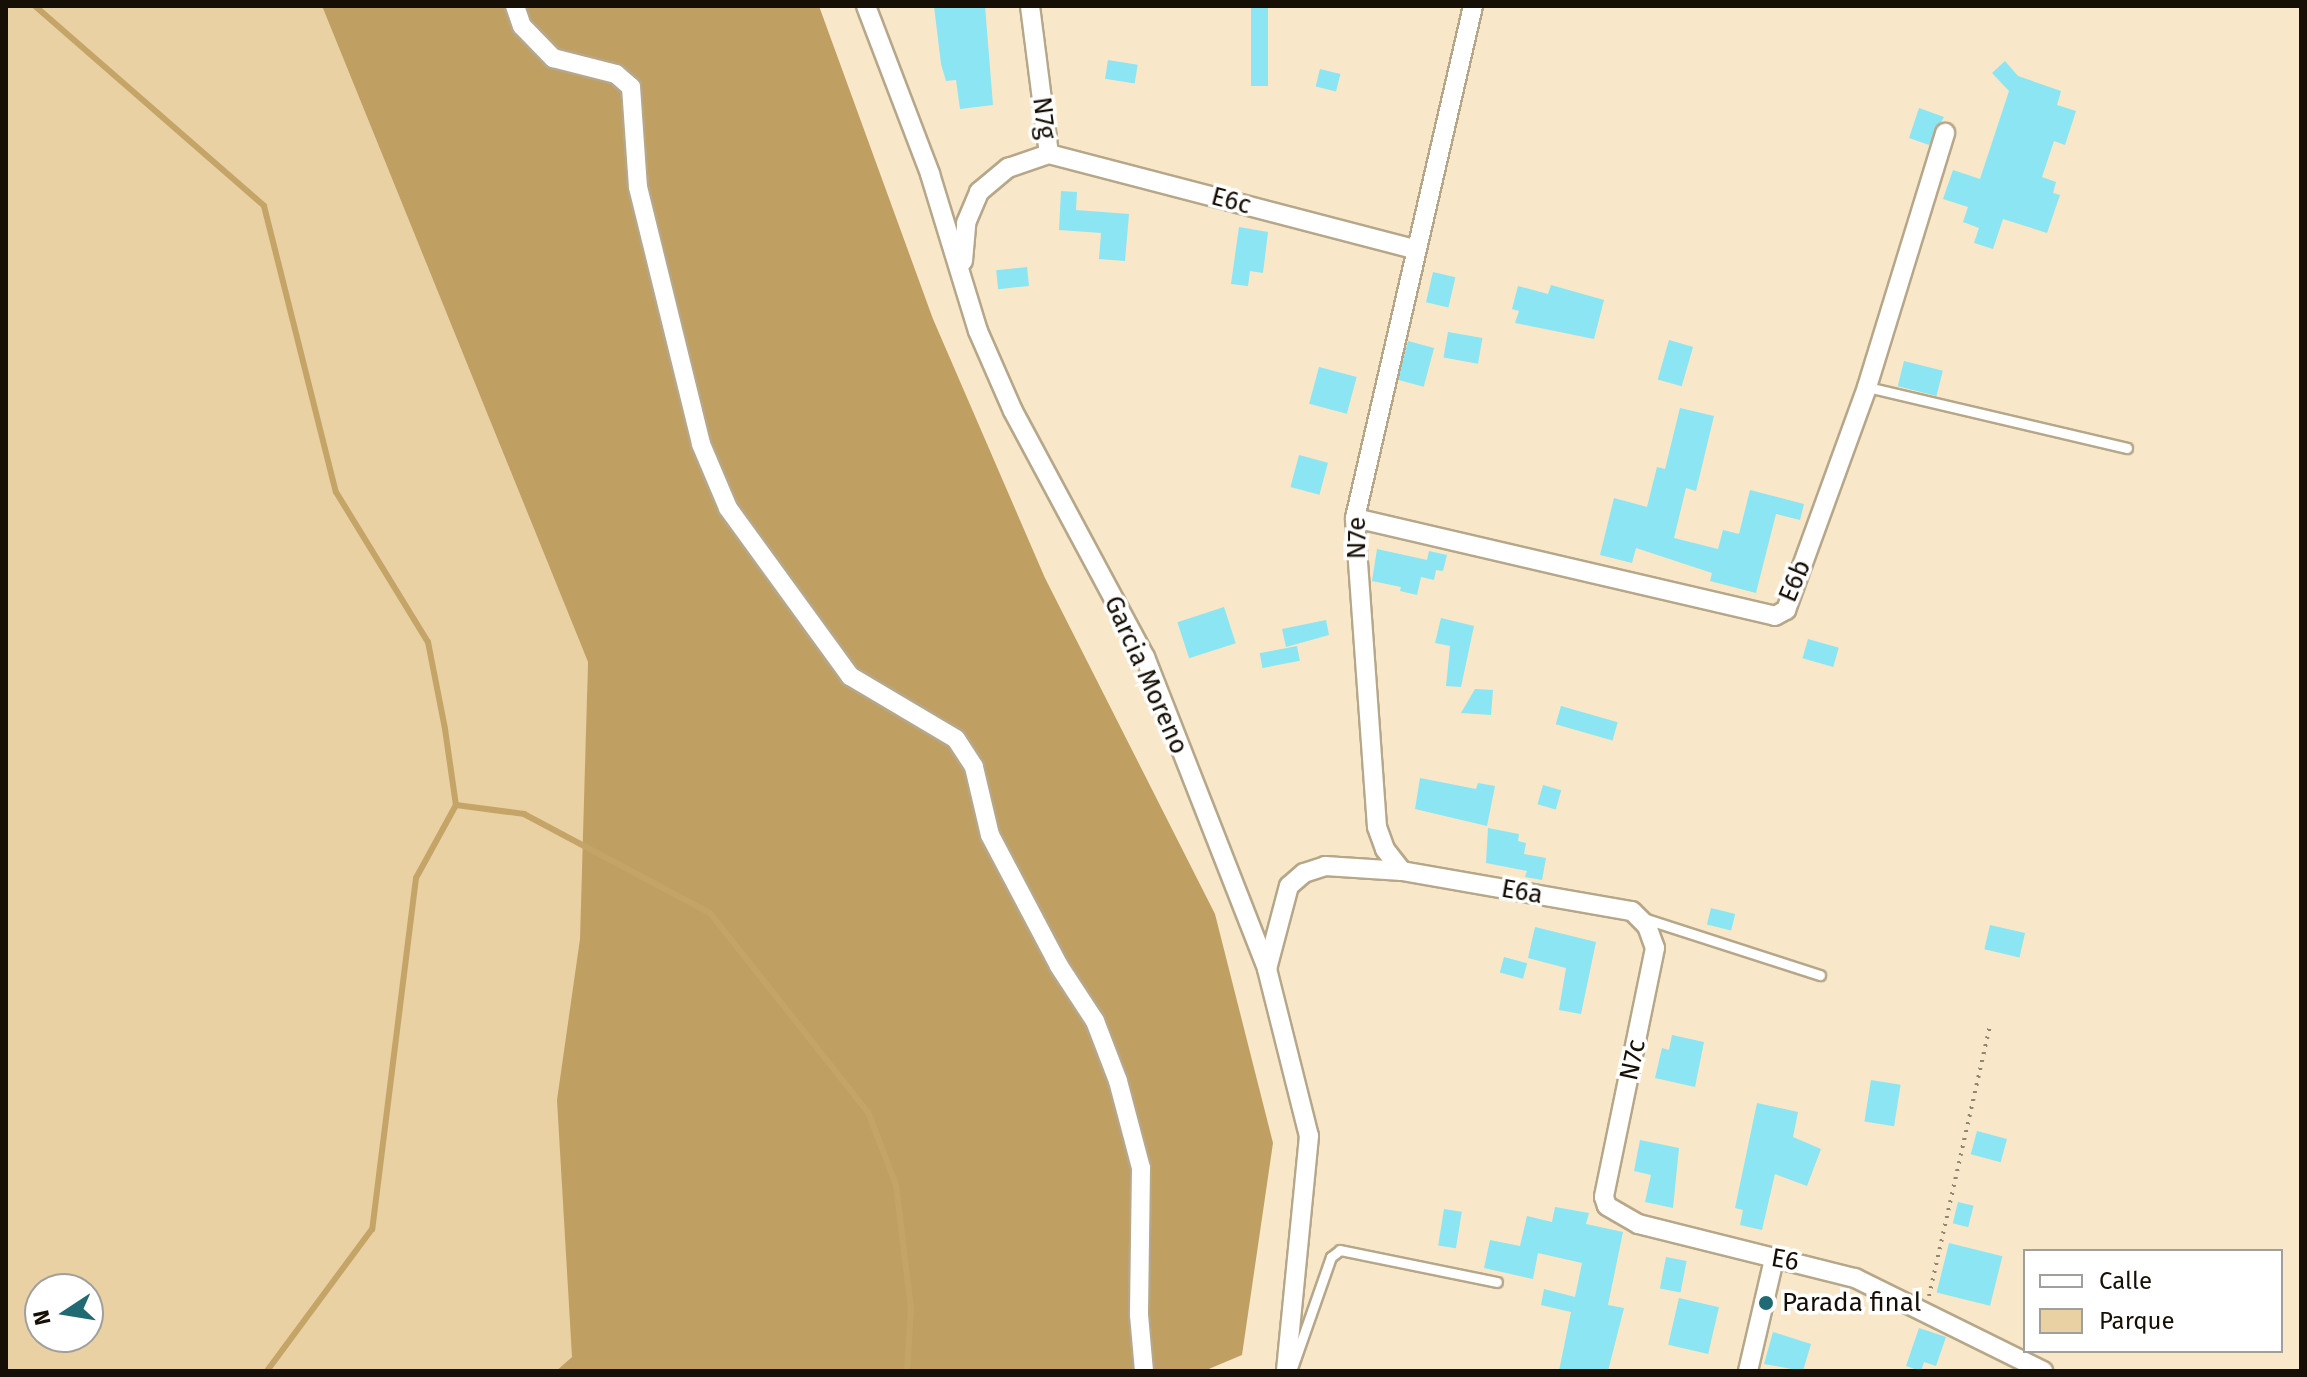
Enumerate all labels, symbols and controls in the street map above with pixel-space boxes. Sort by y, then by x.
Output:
street label: N7g [1026,95,1062,141]
street label: E6c [1208,181,1254,221]
street label: N7e [1341,517,1373,559]
street label: E6b [1772,555,1818,607]
street label: Garcia Moreno [1097,591,1195,759]
street label: E6a [1499,873,1545,911]
street label: N7c [1613,1037,1653,1083]
street label: E6 [1769,1242,1801,1278]
legend [2023,1249,2283,1353]
text: Calle [2099,1267,2152,1295]
north arrow [24,1273,104,1353]
place label: Parada final [1782,1287,1921,1319]
marker: Parada final [1757,1294,1775,1312]
text: Parque [2099,1307,2175,1335]
text: N [27,1308,57,1328]

